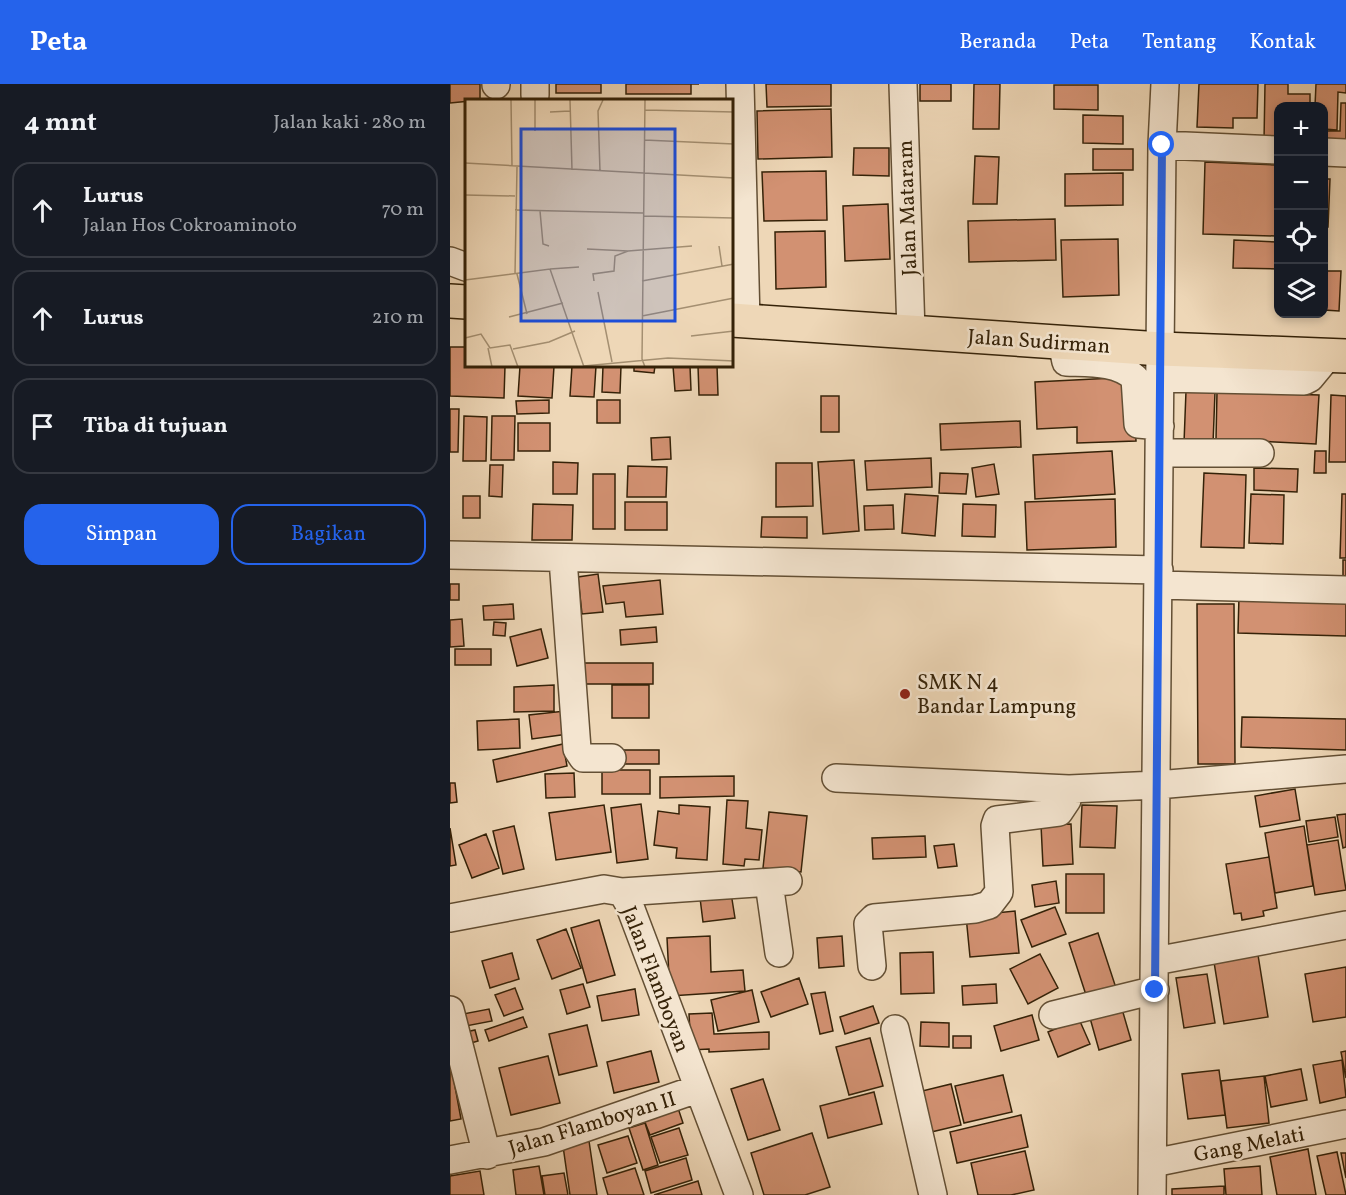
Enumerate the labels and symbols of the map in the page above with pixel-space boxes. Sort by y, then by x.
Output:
inset map [465,99,734,368]
route start [1148,131,1174,157]
street label: Jalan Mataram [892,139,925,277]
street label: Jalan Sudirman [967,323,1111,362]
place label: SMK N 4 Bandar Lampung [917,669,1076,722]
marker: SMK N 4 Bandar Lampung [898,687,912,701]
street label: Jalan Flamboyan [613,902,696,1057]
route end [1141,976,1167,1002]
street label: Jalan Flamboyan II [505,1085,680,1164]
street label: Gang Melati [1191,1121,1307,1170]

